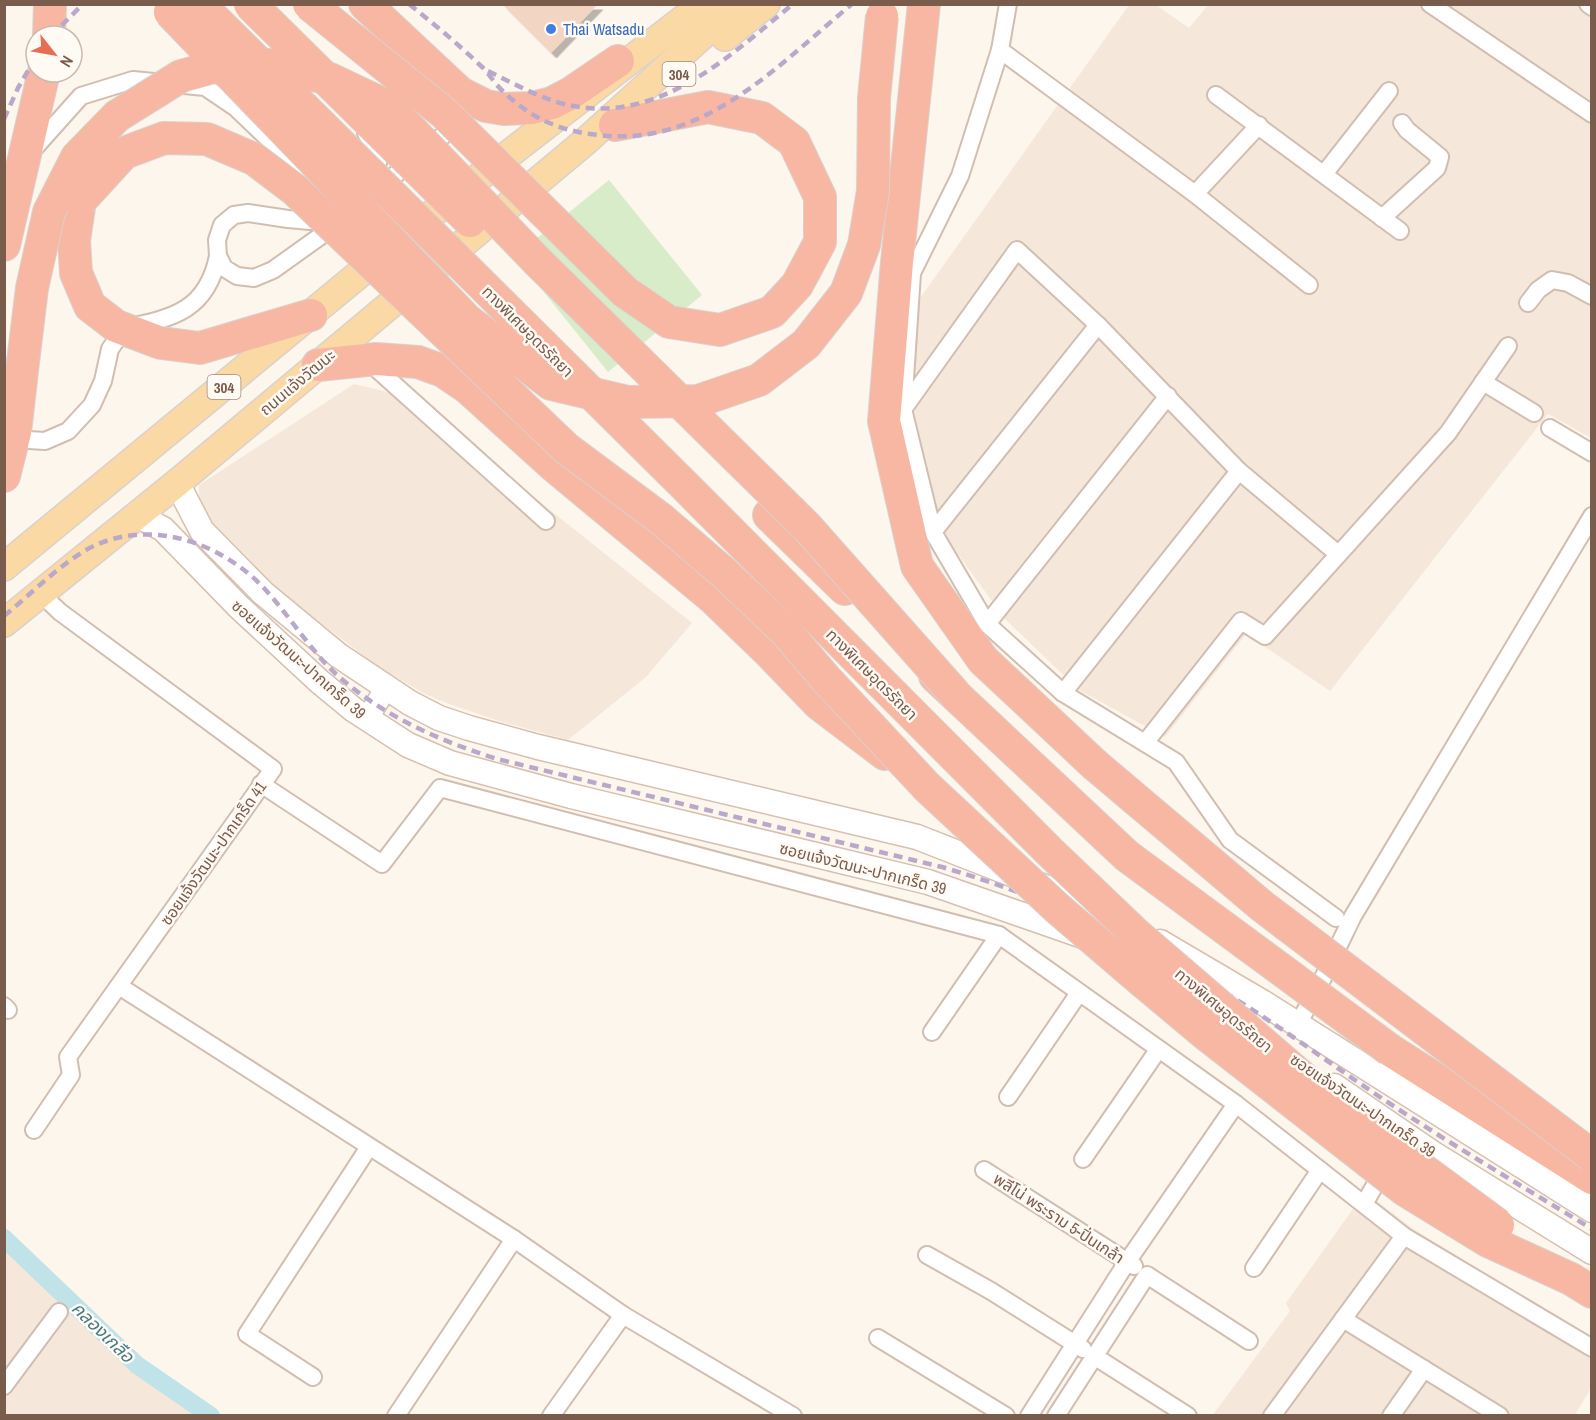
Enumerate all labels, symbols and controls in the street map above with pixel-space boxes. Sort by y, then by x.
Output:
place label: Thai Watsadu [563,18,644,40]
marker: Thai Watsadu [544,22,558,36]
north arrow [24,24,84,84]
text: N [55,52,79,71]
road number: 304 [662,62,696,86]
street label: ทางพิเศษอุดรรัถยา [477,280,579,382]
street label: ถนนแจ้งวัฒนะ [254,344,340,420]
road number: 304 [208,375,240,399]
street label: ซอยแจ้งวัฒนะ-ปากเกร็ด 39 [227,595,371,723]
street label: ทางพิเศษอุดรรัถยา [821,623,923,725]
street label: ซอยแจ้งวัฒนะ-ปากเกร็ด 41 [155,776,272,929]
street label: ซอยแจ้งวัฒนะ-ปากเกร็ด 39 [777,837,949,899]
street label: ทางพิเศษอุดรรัถยา [1171,963,1277,1057]
street label: ซอยแจ้งวัฒนะ-ปากเกร็ด 39 [1286,1048,1440,1162]
street label: พลีโน่ พระราม 5-ปิ่นเกล้า [989,1167,1129,1269]
water label: คลองเกลือ [66,1296,140,1369]

